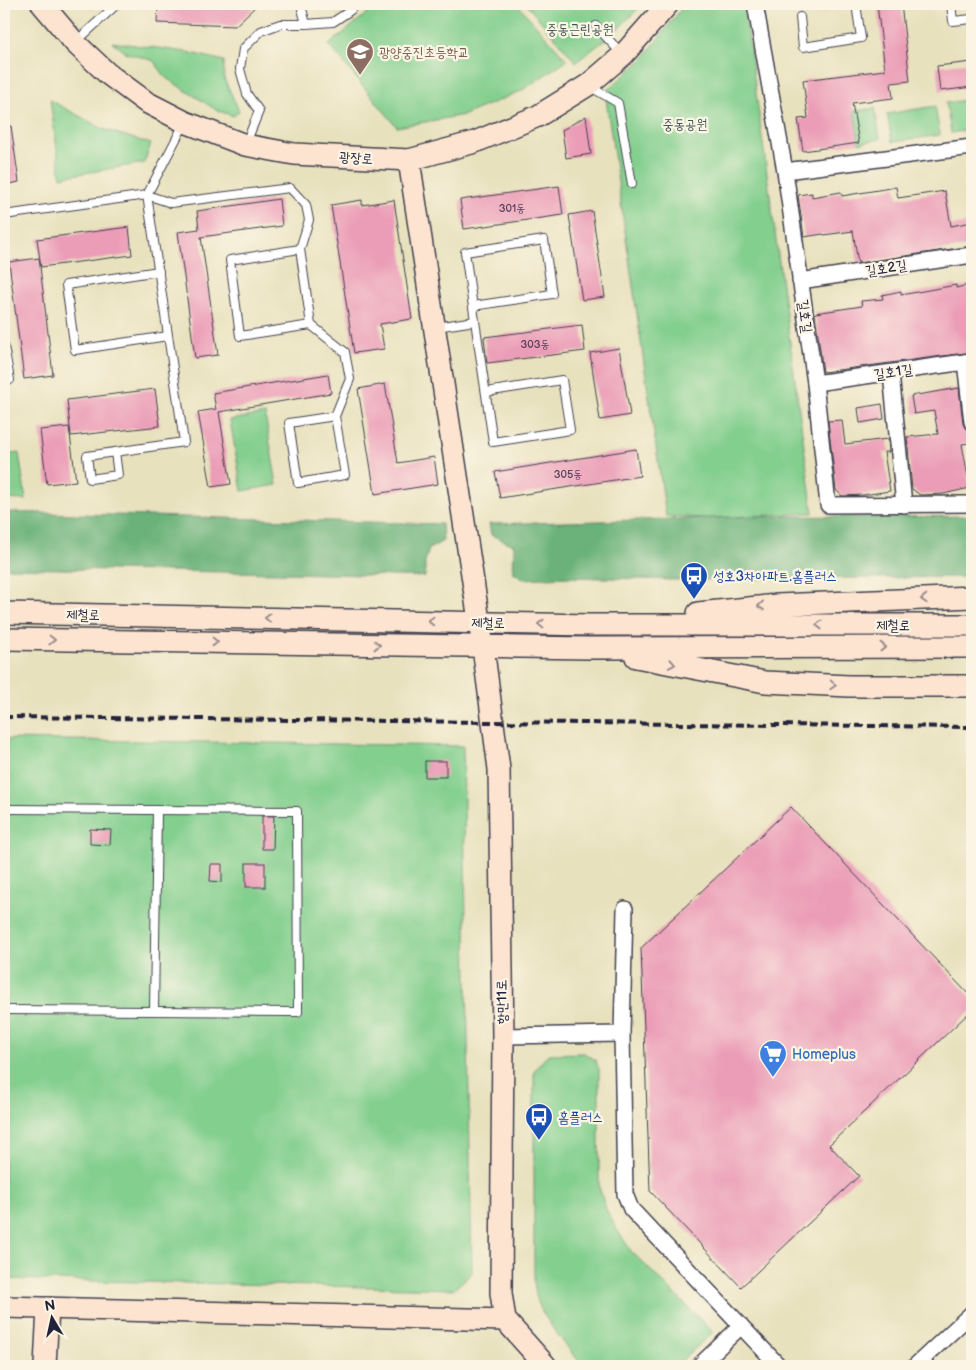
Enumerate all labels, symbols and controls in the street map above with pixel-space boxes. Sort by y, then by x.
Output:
park label: 중동근린공원 [546,21,614,38]
school or university icon: 광양중진초등학교 [345,37,375,76]
place label: 광양중진초등학교 [379,44,469,61]
park label: 중동공원 [662,116,708,133]
street label: 광장로 [339,148,373,168]
house number: 301동 [499,202,525,215]
street label: 길호2길 [864,256,909,280]
street label: 길호길 [794,298,816,335]
house number: 303동 [521,338,550,351]
street label: 길호1길 [872,361,914,383]
house number: 305동 [554,468,582,481]
bus stop icon: 성호3차아파트.홈플러스 [679,561,709,600]
place label: 성호3차아파트.홈플러스 [713,568,837,585]
one-way arrow [919,593,927,604]
one-way arrow [757,600,765,611]
street label: 제철로 [66,606,100,624]
one-way arrow [264,613,272,623]
street label: 제철로 [471,614,505,632]
one-way arrow [426,616,434,627]
street label: 제철로 [876,617,910,634]
one-way arrow [537,619,545,629]
one-way arrow [814,620,822,630]
one-way arrow [49,635,57,645]
one-way arrow [211,637,219,648]
one-way arrow [374,640,382,650]
one-way arrow [880,642,888,652]
one-way arrow [667,658,676,669]
one-way arrow [829,680,837,691]
street label: 항만11로 [493,980,511,1024]
supermarket icon: Homeplus [758,1039,788,1078]
place label: Homeplus [792,1046,856,1063]
bus stop icon: 홈플러스 [524,1102,554,1141]
place label: 홈플러스 [558,1109,603,1126]
north arrow [28,1292,78,1342]
text: N [44,1296,57,1315]

